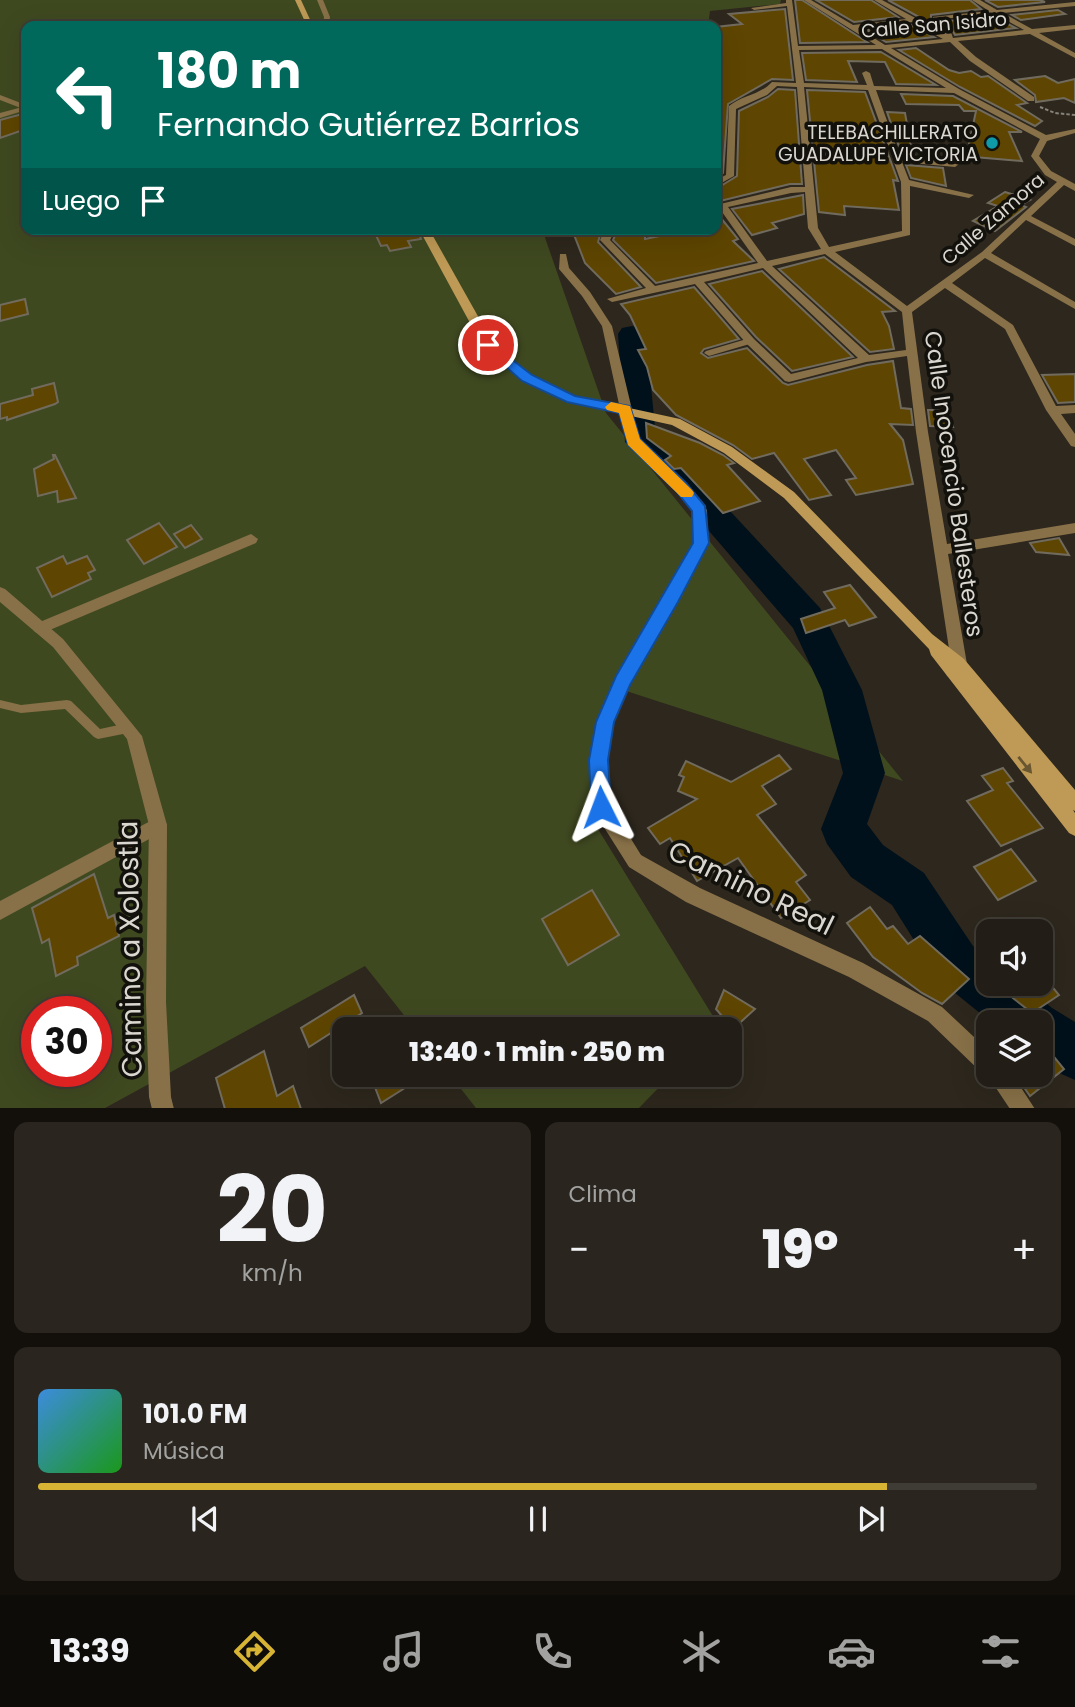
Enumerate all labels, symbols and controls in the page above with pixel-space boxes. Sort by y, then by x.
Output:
street label: Calle San Isidro [860,5,1008,45]
text: 180 m [157,37,301,105]
icon: left [42,49,133,140]
text: Fernando Gutiérrez Barrios [157,102,580,147]
place label: TELEBACHILLERATO GUADALUPE VICTORIA [778,119,978,168]
marker: TELEBACHILLERATO GUADALUPE VICTORIA [984,135,1000,151]
street label: Calle Zamora [936,167,1050,271]
icon: arrive [134,182,172,220]
text: Luego [42,183,120,219]
pin [458,315,518,375]
icon: arrive [469,326,507,364]
street label: Calle Inocencio Ballesteros [917,329,991,639]
one-way arrow [1017,756,1032,773]
position arrow [564,770,638,844]
street label: Camino a Xolostla [108,820,152,1078]
street label: Camino Real [662,831,840,945]
map controls [976,919,1053,1087]
button: sound [976,919,1053,996]
speed limit sign: 30 [21,996,112,1087]
button: layers [976,1010,1053,1087]
text: 13:40 · 1 min · 250 m [409,1034,665,1070]
text: 20 [217,1146,328,1274]
text: Clima [569,1178,637,1210]
text: 19° [762,1213,839,1286]
text: − [569,1223,589,1276]
text: + [1011,1223,1037,1276]
text: km/h [242,1257,303,1289]
text: 101.0 FM [143,1396,247,1432]
text: Música [143,1435,225,1467]
icon: previous [186,1500,224,1538]
icon: pause [519,1500,557,1538]
icon: next [852,1500,890,1538]
icon: directions [230,1627,279,1676]
icon: music [379,1627,428,1676]
icon: phone [528,1627,577,1676]
icon: climate [677,1627,726,1676]
icon: car [827,1627,876,1676]
icon: filters [976,1627,1025,1676]
text: 13:39 [50,1628,130,1673]

